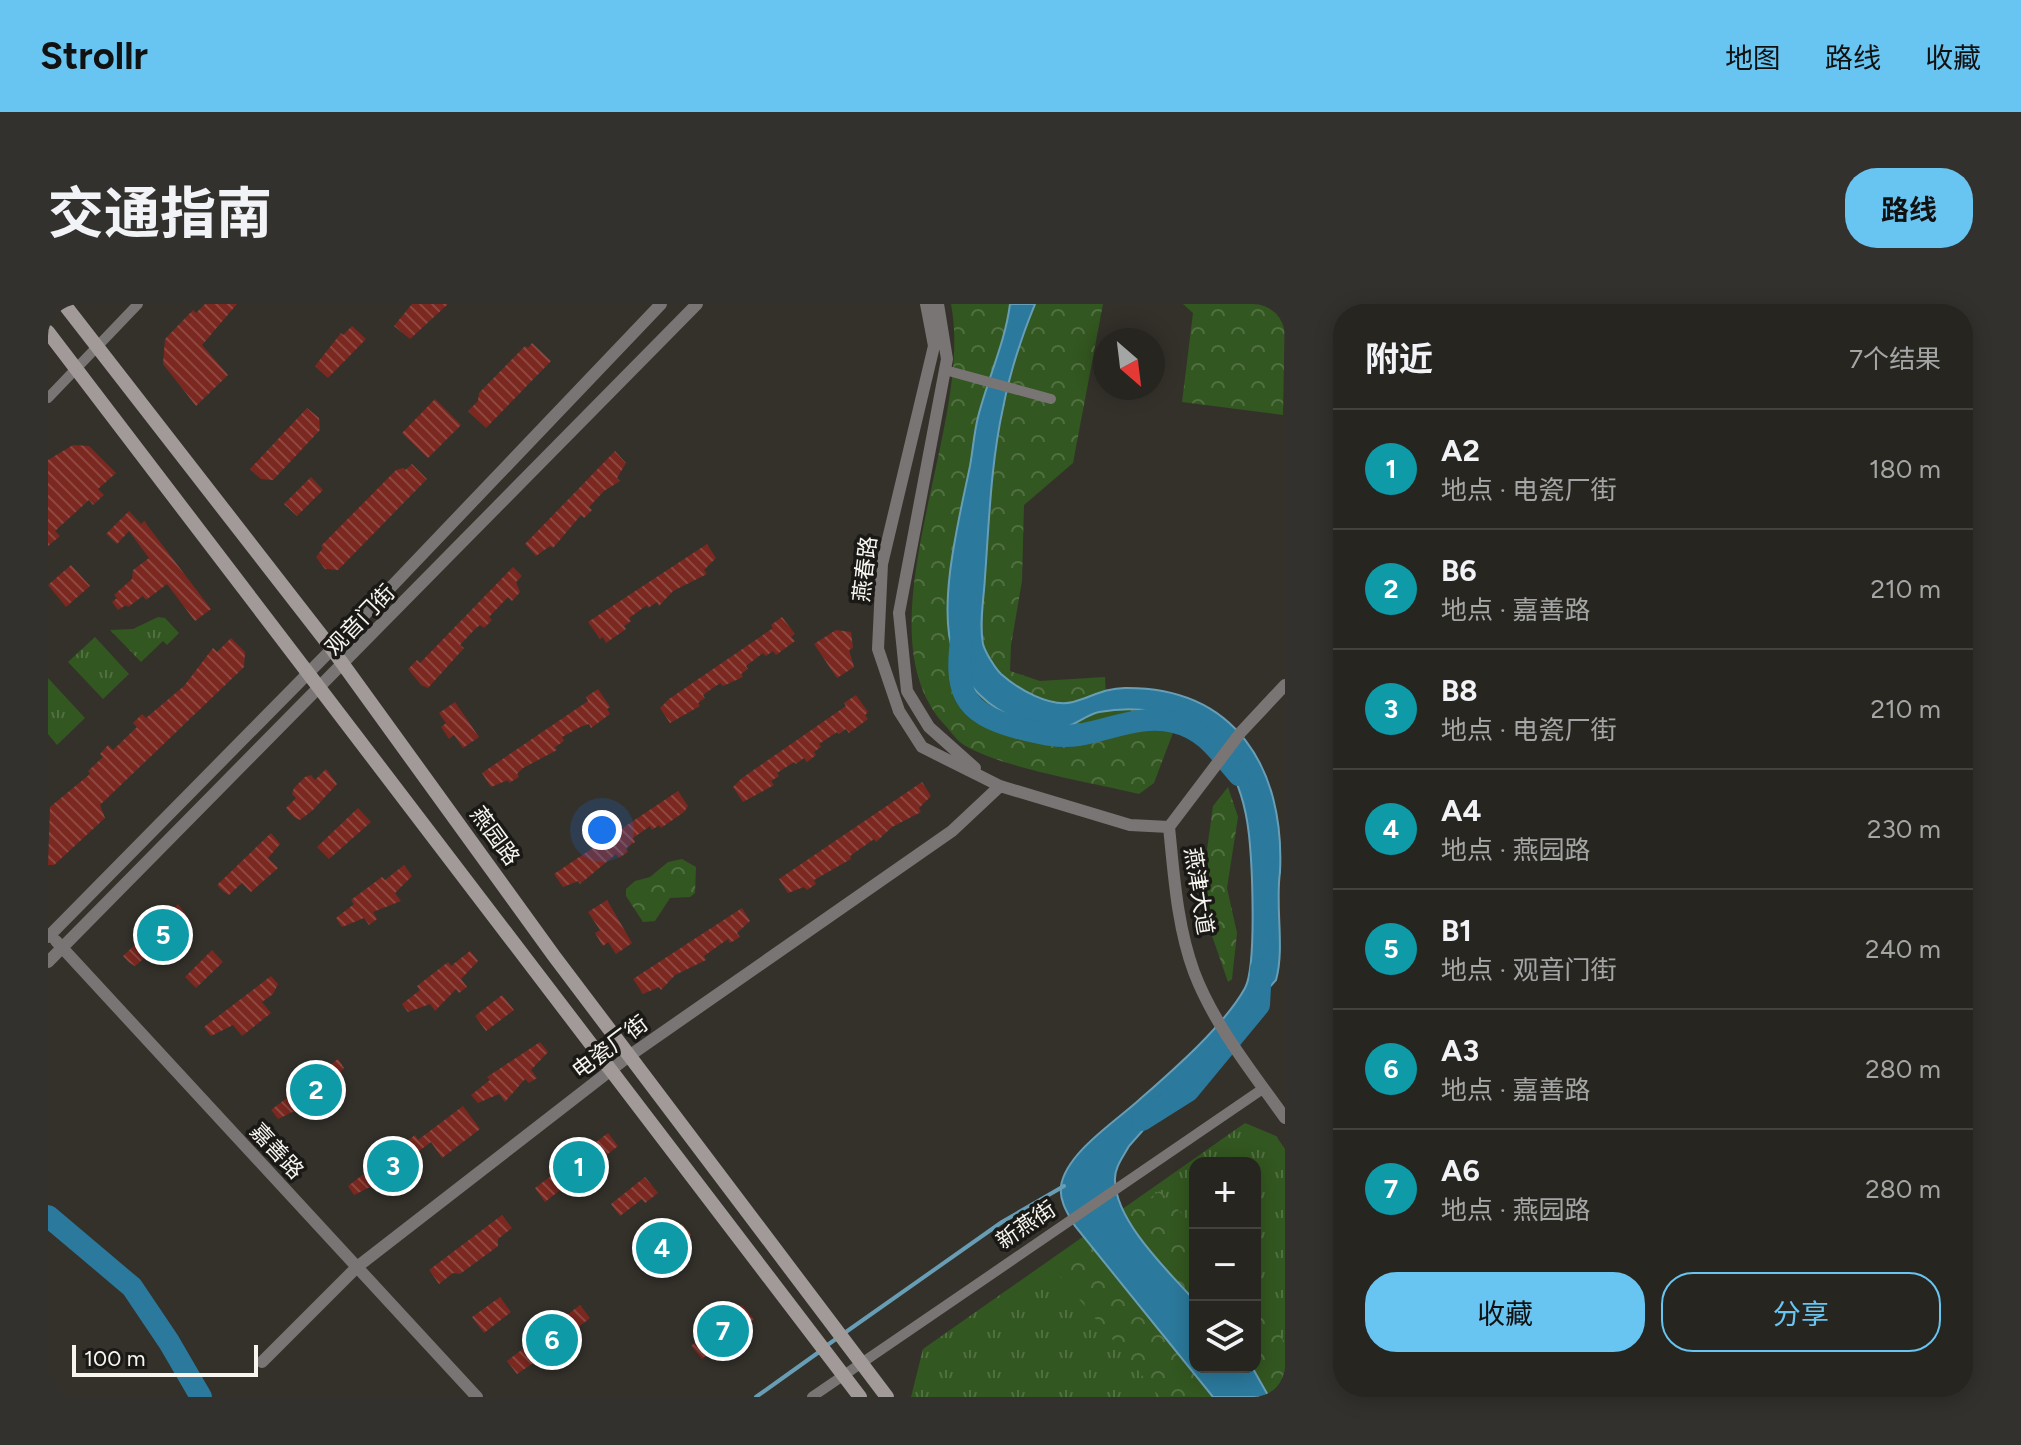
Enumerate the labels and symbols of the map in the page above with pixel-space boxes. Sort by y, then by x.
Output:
north arrow [1093,328,1165,400]
street label: 燕春路 [848,535,882,603]
street label: 观音门街 [320,579,400,661]
street label: 燕园路 [465,801,525,871]
your location [582,810,622,850]
street label: 燕津大道 [1179,845,1219,937]
pin: 5 [137,905,189,965]
street label: 电瓷厂街 [567,1010,653,1084]
pin: 2 [290,1060,342,1120]
street label: 嘉善路 [245,1118,309,1184]
pin: 3 [367,1136,419,1196]
pin: 1 [553,1137,605,1197]
street label: 新燕街 [991,1195,1061,1255]
pin: 4 [636,1218,688,1278]
pin: 7 [697,1301,749,1361]
pin: 6 [526,1310,578,1370]
scale bar [72,1341,258,1377]

